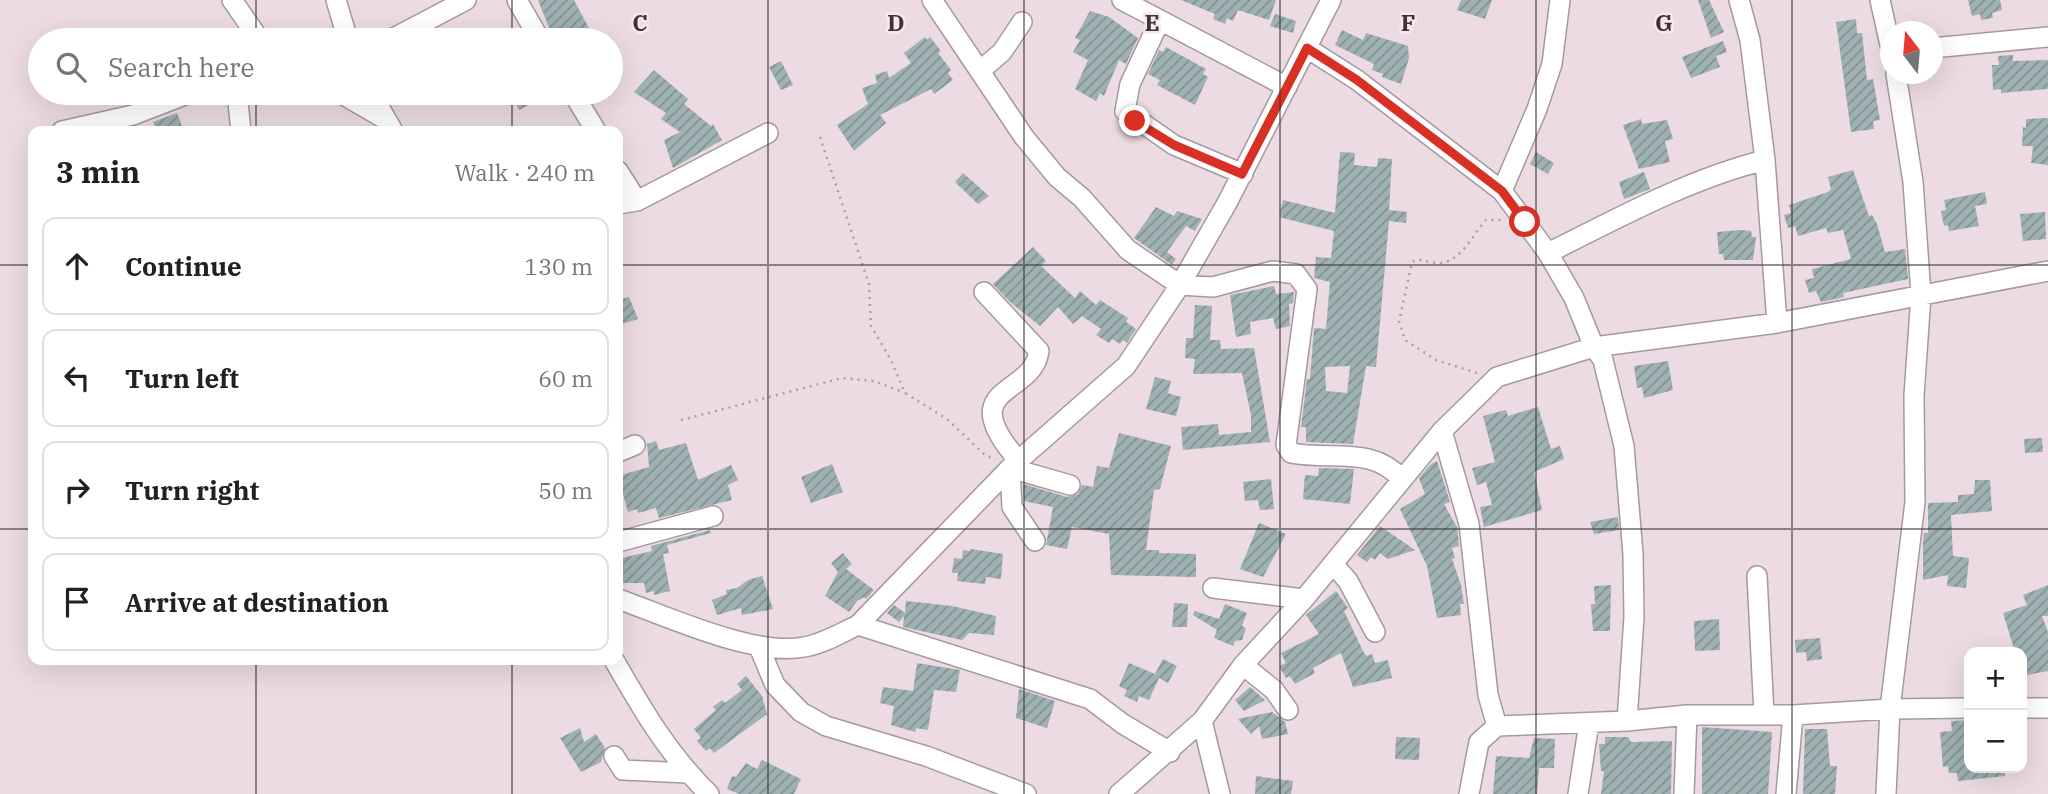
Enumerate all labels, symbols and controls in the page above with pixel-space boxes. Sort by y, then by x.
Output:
text: C [632,7,648,37]
text: D [887,7,905,37]
text: E [1144,7,1160,37]
text: F [1401,7,1415,37]
text: G [1655,7,1673,37]
north arrow [1880,21,1943,84]
search box [28,28,623,105]
icon: search [52,48,90,86]
text: Search here [108,50,254,84]
route end [1119,105,1150,136]
text: 3 min [56,152,140,191]
text: Walk · 240 m [454,157,595,187]
route start [1509,206,1540,237]
icon: ahead [58,247,96,285]
text: Continue [125,249,242,283]
text: 130 m [524,251,593,281]
icon: left [58,359,96,397]
text: Turn left [125,361,239,395]
text: 60 m [538,363,593,393]
icon: right [58,471,96,509]
text: Turn right [125,473,259,507]
text: 50 m [538,475,593,505]
icon: arrive [58,583,96,621]
text: Arrive at destination [125,585,389,619]
map controls [1964,647,2027,773]
button: + [1964,647,2027,710]
button: − [1964,710,2027,773]

